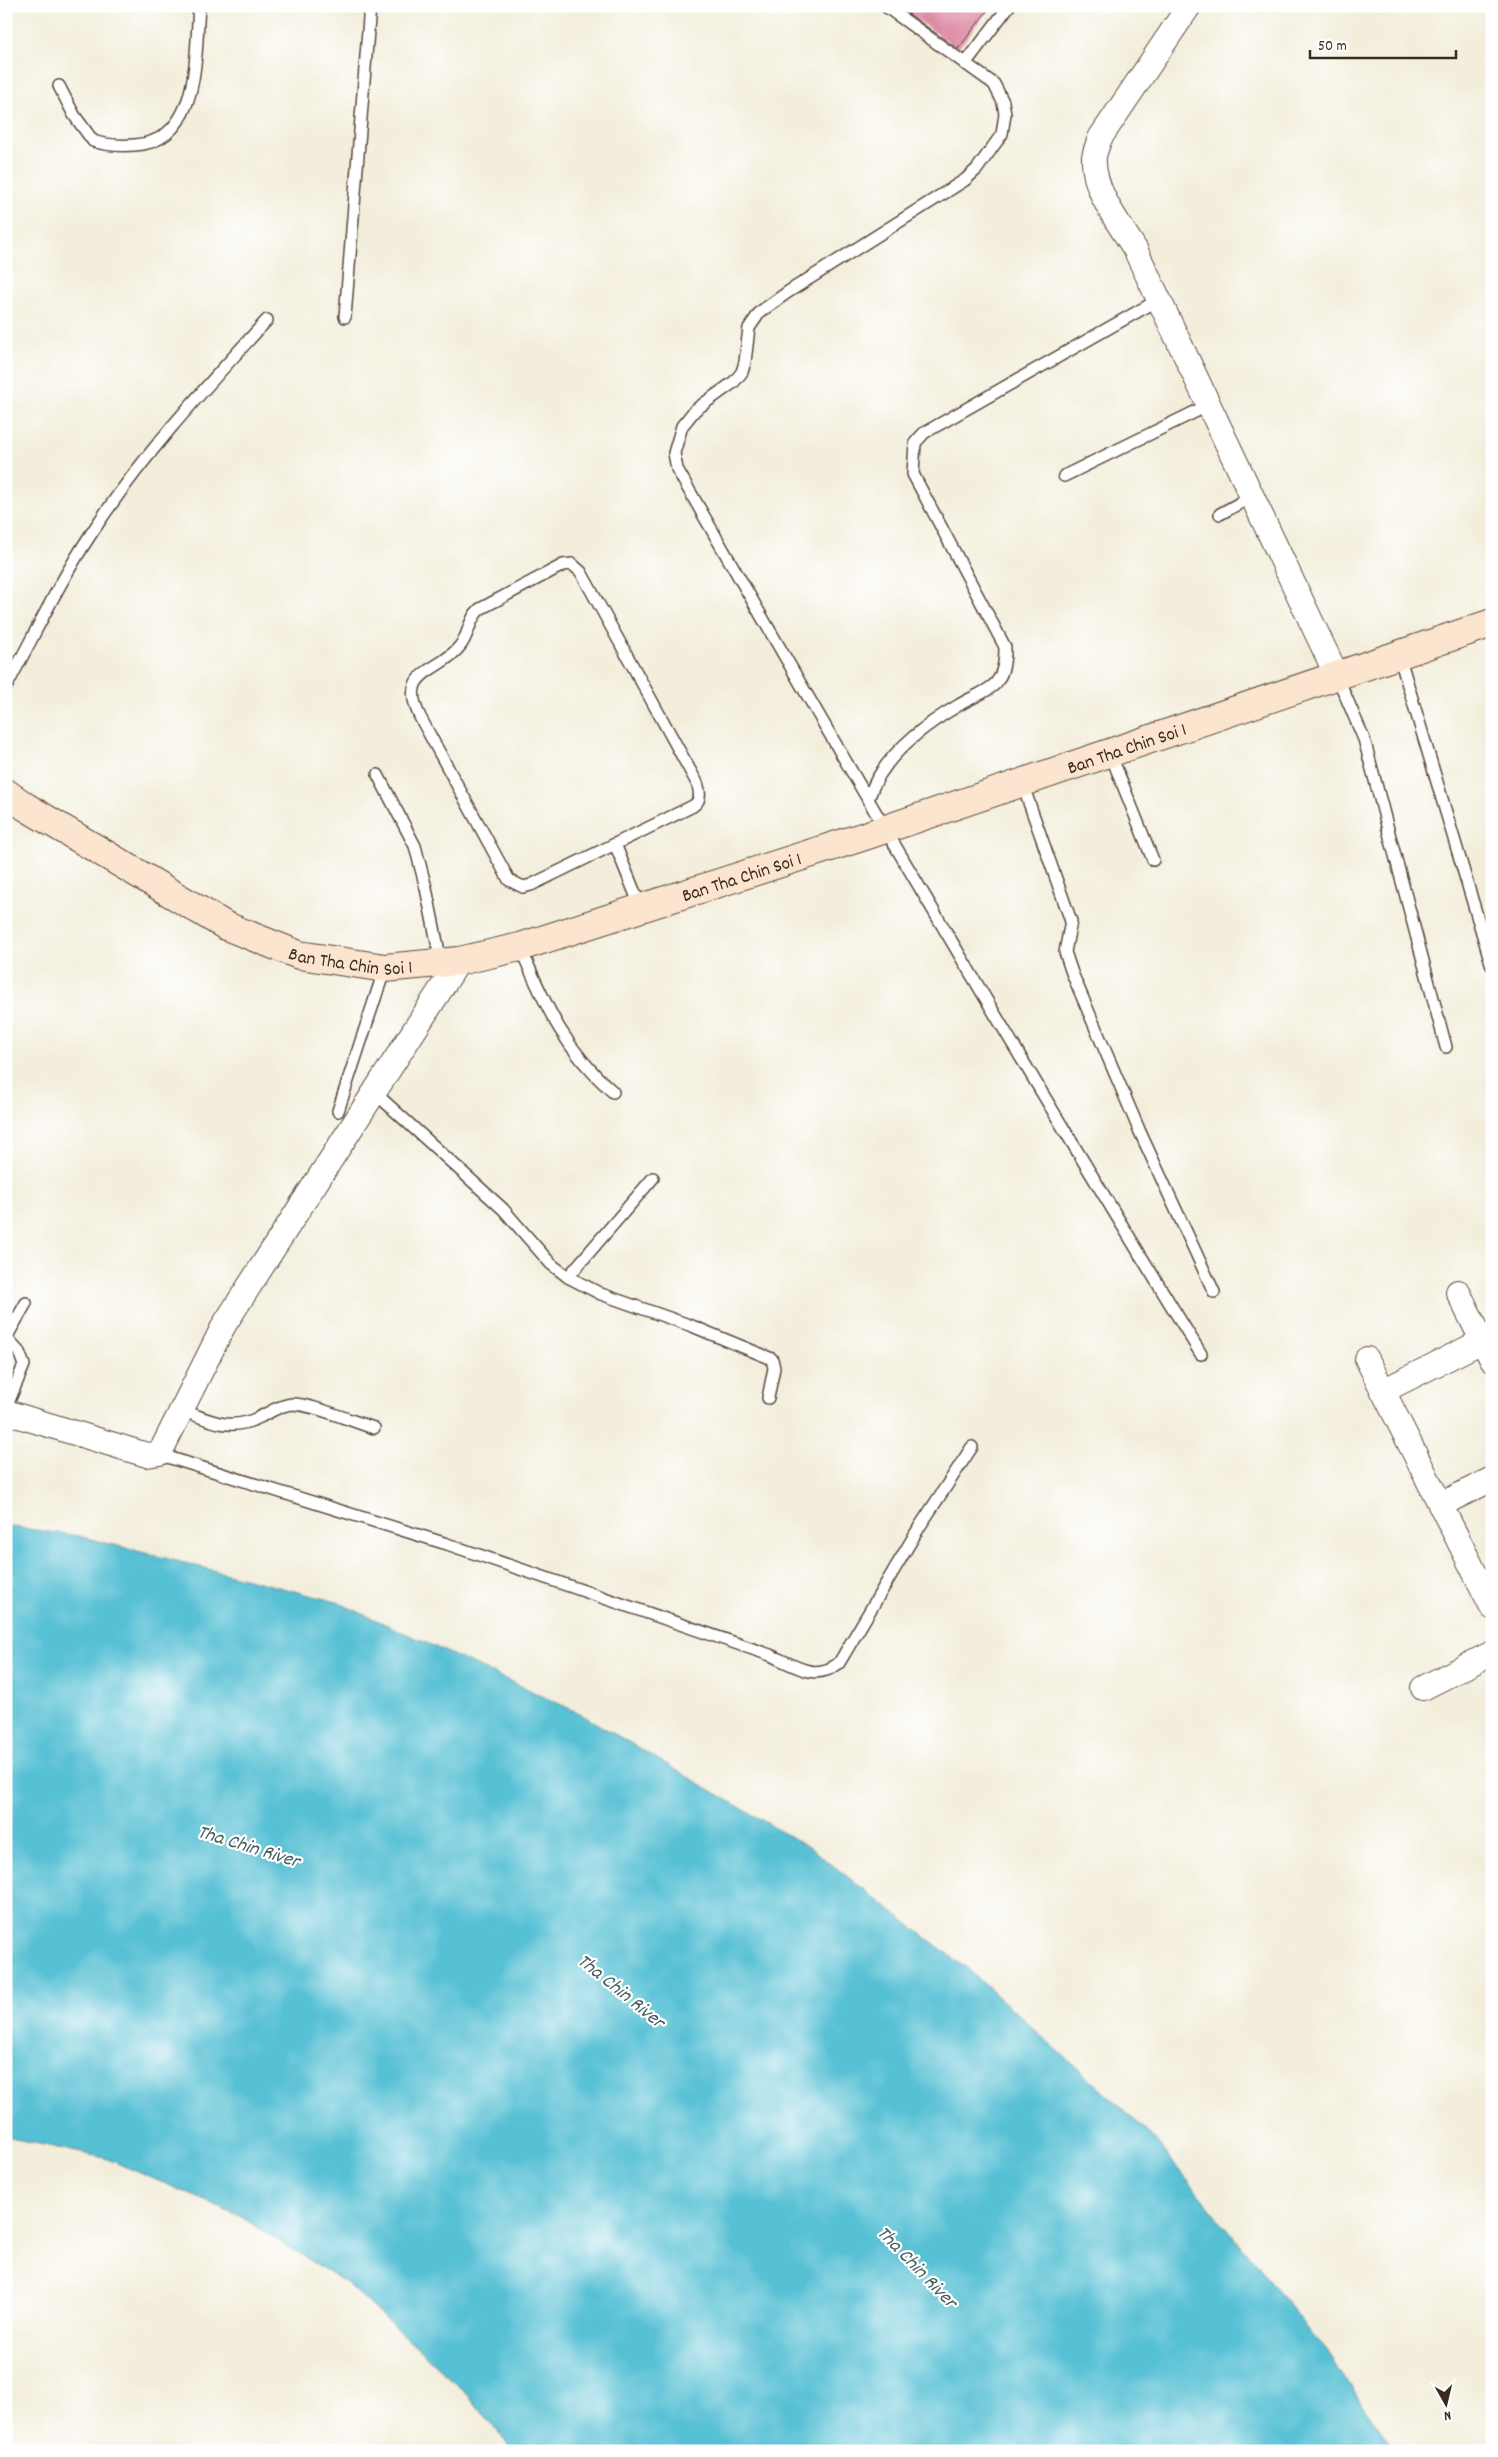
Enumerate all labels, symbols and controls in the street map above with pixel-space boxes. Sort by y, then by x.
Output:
scale bar [1310,28,1457,60]
text: 50 m [1318,36,1347,58]
street label: Ban Tha Chin Soi 1 [1064,718,1191,783]
street label: Ban Tha Chin Soi 1 [679,847,806,911]
street label: Ban Tha Chin Soi 1 [284,942,414,985]
water label: Tha Chin River [194,1819,305,1877]
water label: Tha Chin River [570,1948,672,2038]
water label: Tha Chin River [869,2220,964,2318]
north arrow [1420,2380,1470,2430]
text: N [1443,2405,1452,2425]

